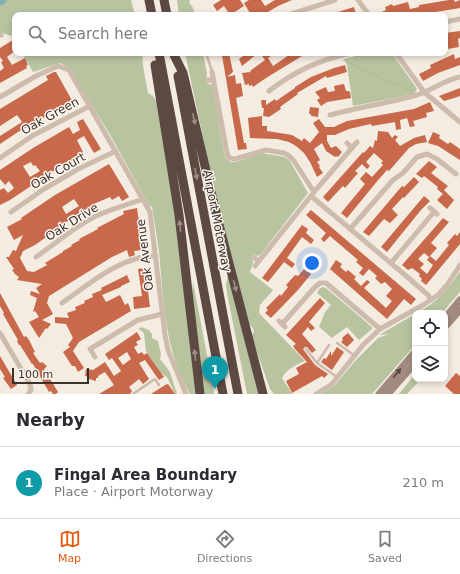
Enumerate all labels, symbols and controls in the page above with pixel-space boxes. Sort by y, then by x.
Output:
search box [12,12,448,56]
icon: search [26,23,48,45]
text: Search here [58,25,148,43]
street label: Oak Green [19,94,81,138]
one-way arrow [191,113,197,125]
street label: Oak Court [28,150,88,192]
one-way arrow [194,168,200,180]
street label: Airport Motorway [200,169,234,273]
street label: Oak Drive [43,200,101,244]
street label: Oak Avenue [134,218,156,292]
one-way arrow [177,220,183,232]
your location [302,253,322,273]
one-way arrow [232,280,238,292]
map controls [412,310,448,382]
button: locate [412,310,448,346]
button: layers [412,346,448,382]
one-way arrow [192,349,198,361]
pin: 1 [202,356,228,389]
scale bar [12,366,89,385]
text: 100 m [18,368,53,381]
one-way arrow [393,368,402,379]
text: Nearby [16,410,85,430]
text: Fingal Area Boundary [54,466,237,484]
text: 1 [24,475,34,490]
text: 210 m [402,475,444,490]
text: Place · Airport Motorway [54,484,213,499]
tab: Map [58,528,81,565]
tab: Directions [197,528,252,565]
tab: Saved [368,528,402,565]

